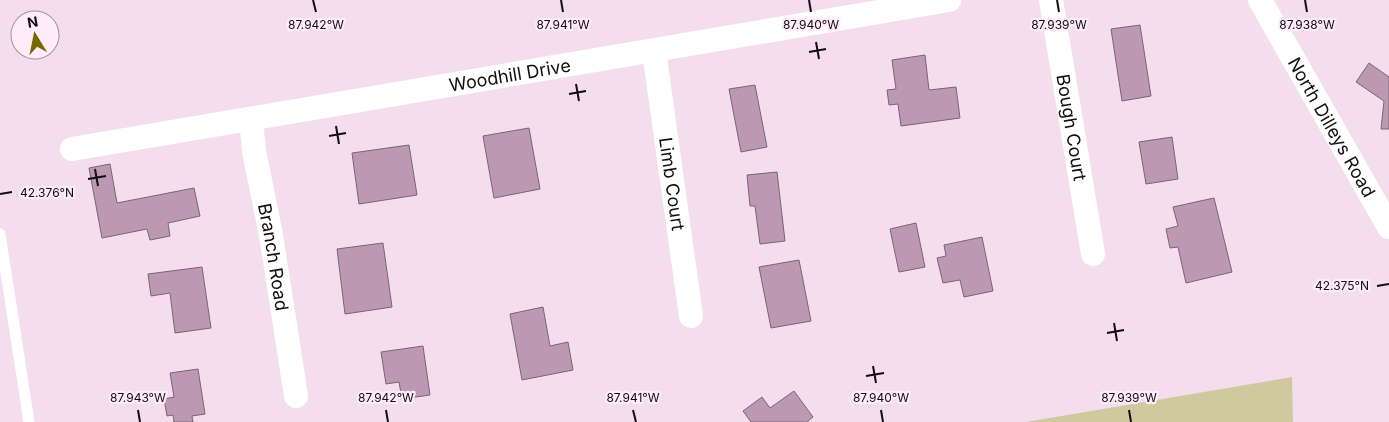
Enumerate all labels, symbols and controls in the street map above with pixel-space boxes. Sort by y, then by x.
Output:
north arrow [10,10,60,60]
text: N [26,12,39,31]
text: 87.942°W [288,17,344,32]
text: 87.941°W [536,17,590,32]
text: 87.940°W [783,17,839,32]
text: 87.939°W [1031,17,1087,32]
text: 87.938°W [1279,17,1335,32]
street label: North Dilleys Road [1284,53,1380,201]
street label: Woodhill Drive [447,54,572,95]
street label: Bough Court [1053,72,1091,182]
street label: Limb Court [656,136,689,232]
text: 42.376°N [20,185,74,200]
street label: Branch Road [254,201,293,312]
text: 42.375°N [1315,278,1369,293]
text: 87.943°W [110,390,166,405]
text: 87.942°W [358,390,414,405]
text: 87.941°W [606,390,660,405]
text: 87.940°W [853,390,909,405]
text: 87.939°W [1101,390,1157,405]

